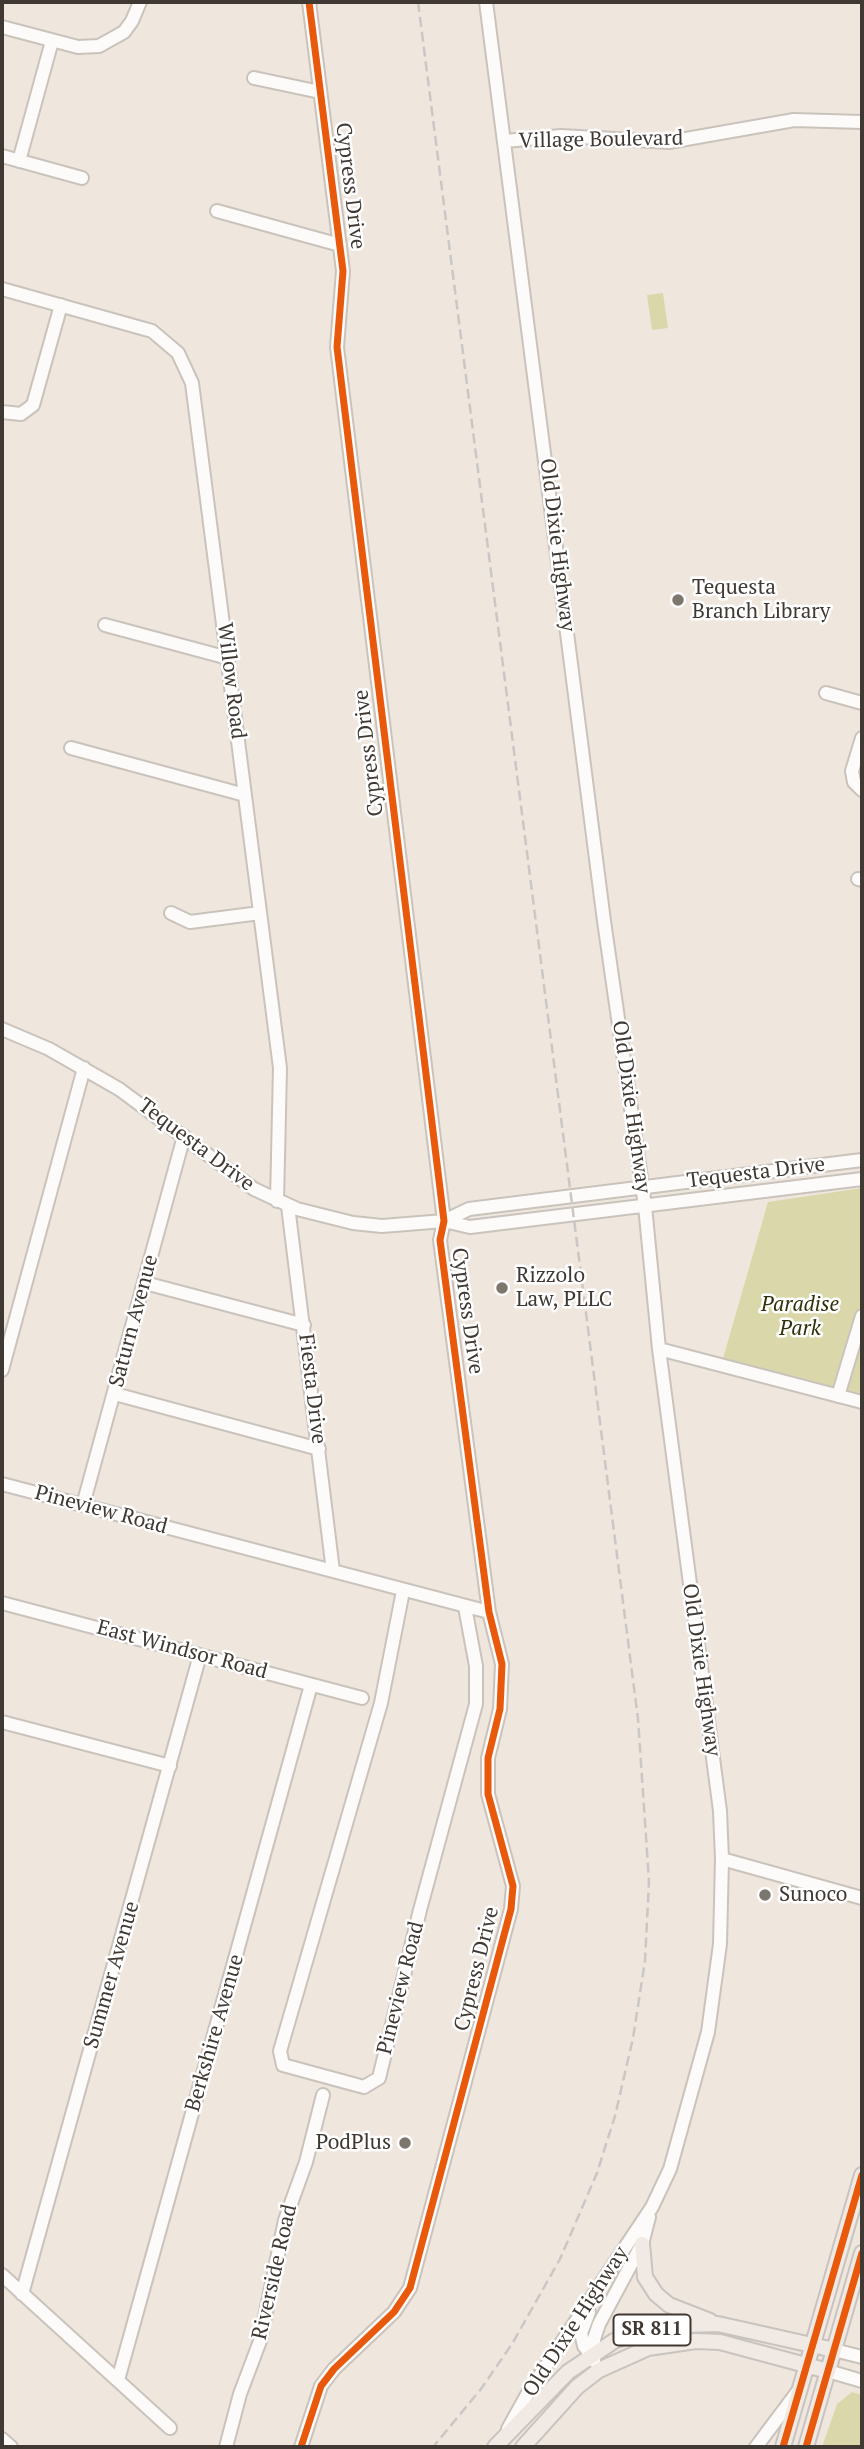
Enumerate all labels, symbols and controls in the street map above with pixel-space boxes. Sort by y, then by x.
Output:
street label: Cypress Drive [330,121,370,251]
street label: Village Boulevard [518,126,684,154]
street label: Old Dixie Highway [534,457,580,633]
place label: Tequesta Branch Library [692,575,830,625]
marker: Tequesta Branch Library [670,592,686,608]
street label: Willow Road [211,621,251,741]
street label: Cypress Drive [349,688,389,818]
street label: Old Dixie Highway [606,1019,656,1195]
street label: Tequesta Drive [133,1093,259,1197]
street label: Tequesta Drive [685,1152,827,1194]
street label: Cypress Drive [446,1246,488,1376]
street label: Saturn Avenue [104,1252,164,1390]
place label: Rizzolo Law, PLLC [516,1263,612,1313]
marker: Rizzolo Law, PLLC [494,1280,510,1296]
park label: Paradise Park [761,1292,839,1342]
street label: Fiesta Drive [293,1332,331,1446]
street label: Pineview Road [32,1480,170,1540]
street label: Old Dixie Highway [676,1582,726,1758]
street label: East Windsor Road [94,1615,270,1685]
place label: Sunoco [779,1882,847,1908]
marker: Sunoco [757,1887,773,1903]
street label: Summer Avenue [79,1898,145,2052]
street label: Cypress Drive [449,1904,505,2034]
street label: Pineview Road [372,1919,430,2057]
street label: Berkshire Avenue [180,1951,250,2115]
place label: PodPlus [316,2130,391,2156]
marker: PodPlus [397,2135,413,2151]
street label: Riverside Road [247,2202,303,2342]
street label: Old Dixie Highway [518,2242,634,2402]
road number: SR 811 [614,2314,690,2346]

